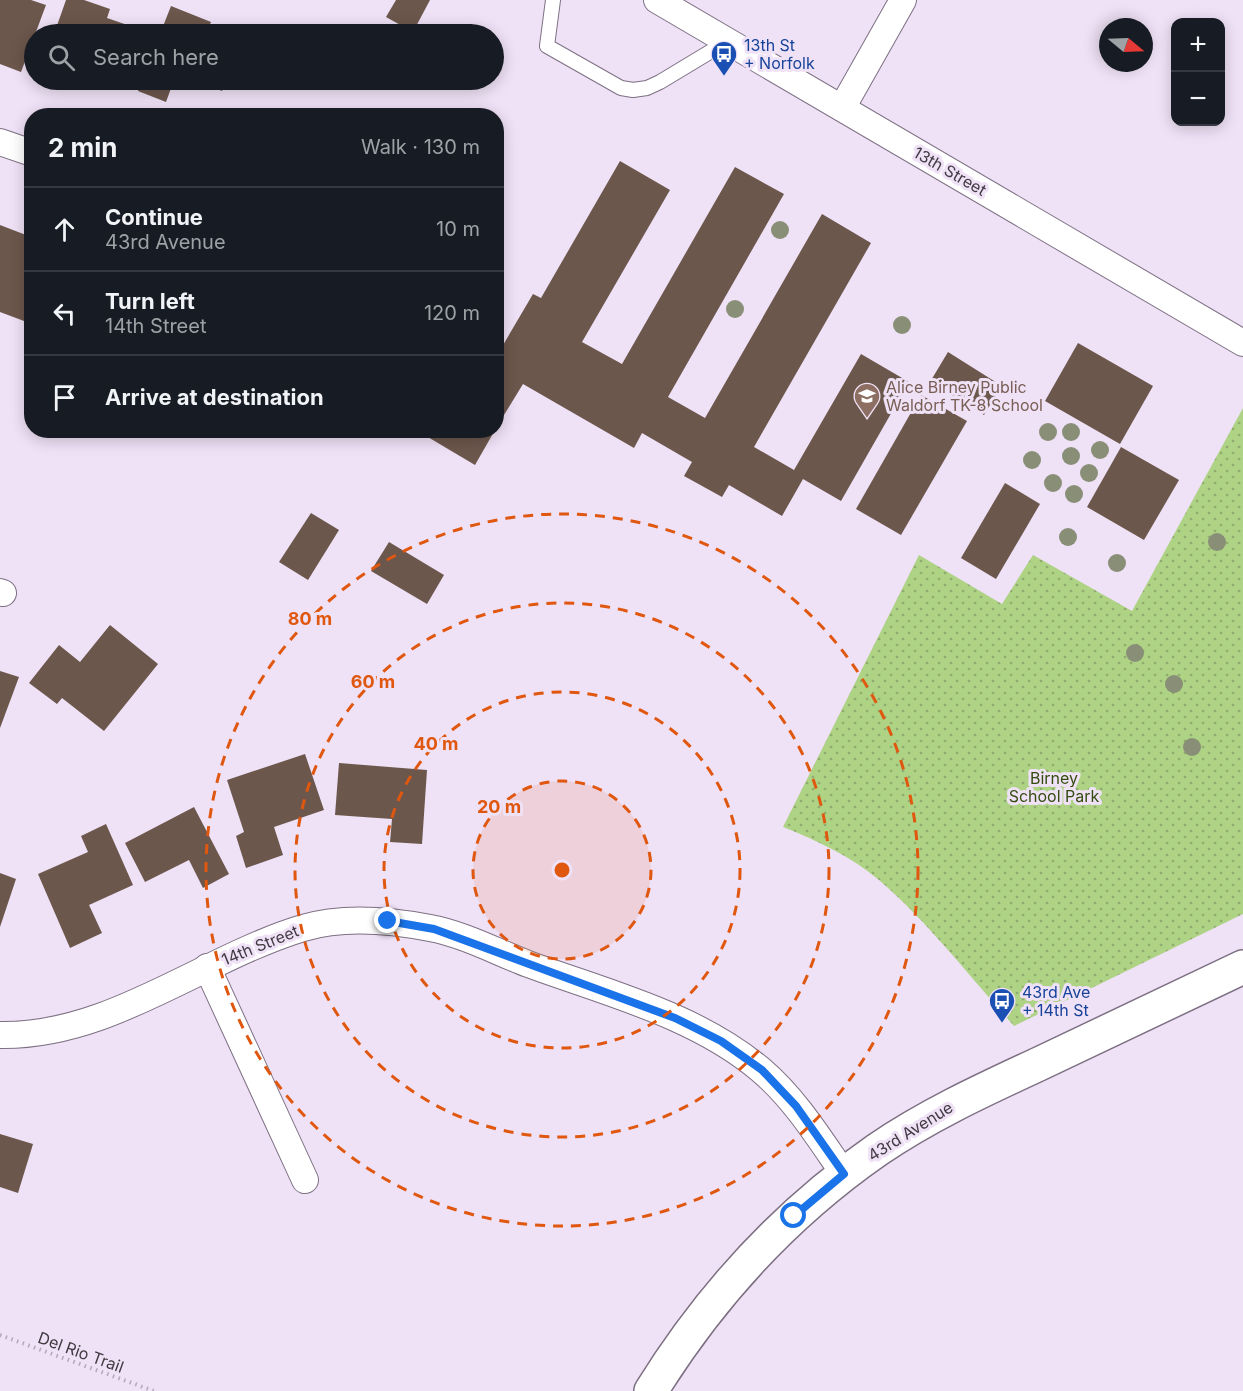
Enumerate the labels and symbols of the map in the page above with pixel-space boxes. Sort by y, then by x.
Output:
north arrow [1099,18,1153,72]
place label: 13th St + Norfolk [744,35,815,73]
bus stop icon: 13th St + Norfolk [709,39,739,77]
street label: 13th Street [910,142,990,200]
place label: Alice Birney Public Waldorf TK-8 School [886,377,1043,415]
school or university icon: Alice Birney Public Waldorf TK-8 School [852,381,882,419]
text: 80 m [288,608,332,629]
text: 60 m [351,671,395,692]
text: 40 m [414,733,459,754]
park label: Birney School Park [1009,768,1100,806]
text: 20 m [477,796,521,817]
centre of rings [552,860,572,880]
route end [374,907,400,933]
street label: 14th Street [219,921,301,969]
place label: 43rd Ave + 14th St [1022,982,1090,1020]
bus stop icon: 43rd Ave + 14th St [987,986,1017,1024]
street label: 43rd Avenue [864,1097,956,1165]
route start [780,1202,806,1228]
street label: Del Rio Trail [35,1327,127,1377]

